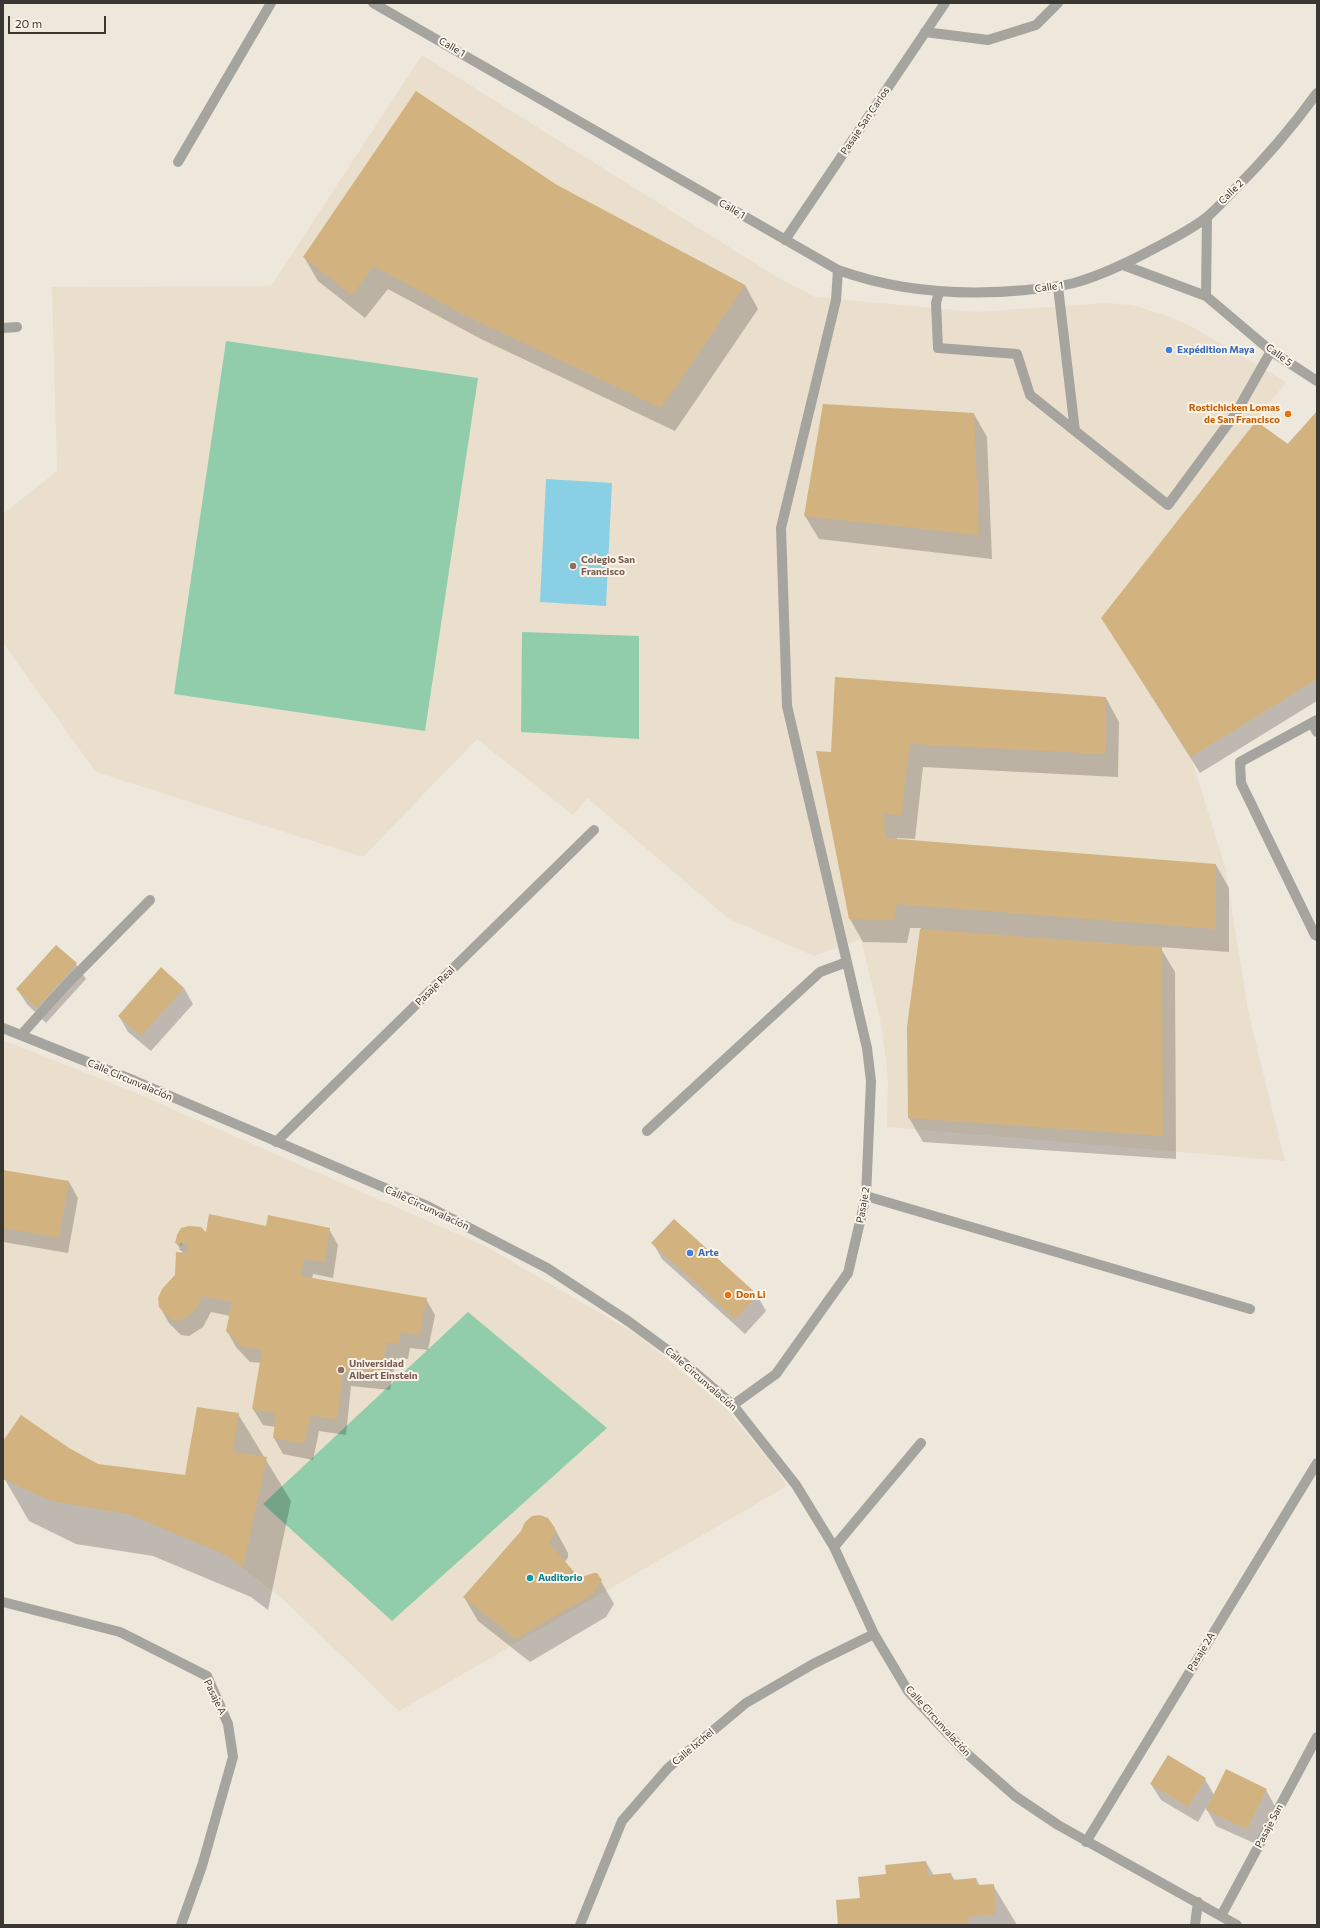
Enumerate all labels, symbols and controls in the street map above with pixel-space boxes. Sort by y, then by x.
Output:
scale bar [10,8,108,34]
text: 20 m [15,16,42,30]
street label: Calle 1 [437,35,467,59]
street label: Pasaje San Carlos [838,85,892,157]
street label: Calle 2 [1216,177,1246,207]
street label: Calle 1 [717,197,747,221]
street label: Calle 1 [1034,279,1064,295]
street label: Calle 5 [1263,341,1295,369]
place label: Expédition Maya [1177,344,1254,356]
marker: Expédition Maya [1164,345,1174,355]
place label: Rostichicken Lomas de San Francisco [1189,402,1280,426]
marker: Rostichicken Lomas de San Francisco [1283,409,1293,419]
place label: Colegio San Francisco [581,554,635,578]
marker: Colegio San Francisco [568,561,578,571]
street label: Pasaje Real [413,964,457,1008]
street label: Calle Circunvalación [86,1057,174,1103]
street label: Calle Circunvalación [383,1183,471,1233]
street label: Pasaje 2 [854,1186,872,1224]
place label: Arte [698,1247,719,1259]
marker: Arte [685,1248,695,1258]
place label: Don Li [736,1289,766,1301]
marker: Don Li [723,1290,733,1300]
street label: Calle Circunvalación [663,1345,739,1413]
place label: Universidad Albert Einstein [349,1358,418,1382]
marker: Universidad Albert Einstein [336,1365,346,1375]
place label: Auditorio [538,1572,582,1584]
marker: Auditorio [525,1573,535,1583]
street label: Pasaje 2A [1185,1630,1217,1674]
street label: Pasaje A [201,1677,229,1717]
street label: Calle Circunvalación [903,1683,973,1759]
street label: Calle Ixchel [670,1726,716,1768]
street label: Pasaje San [1252,1802,1286,1850]

